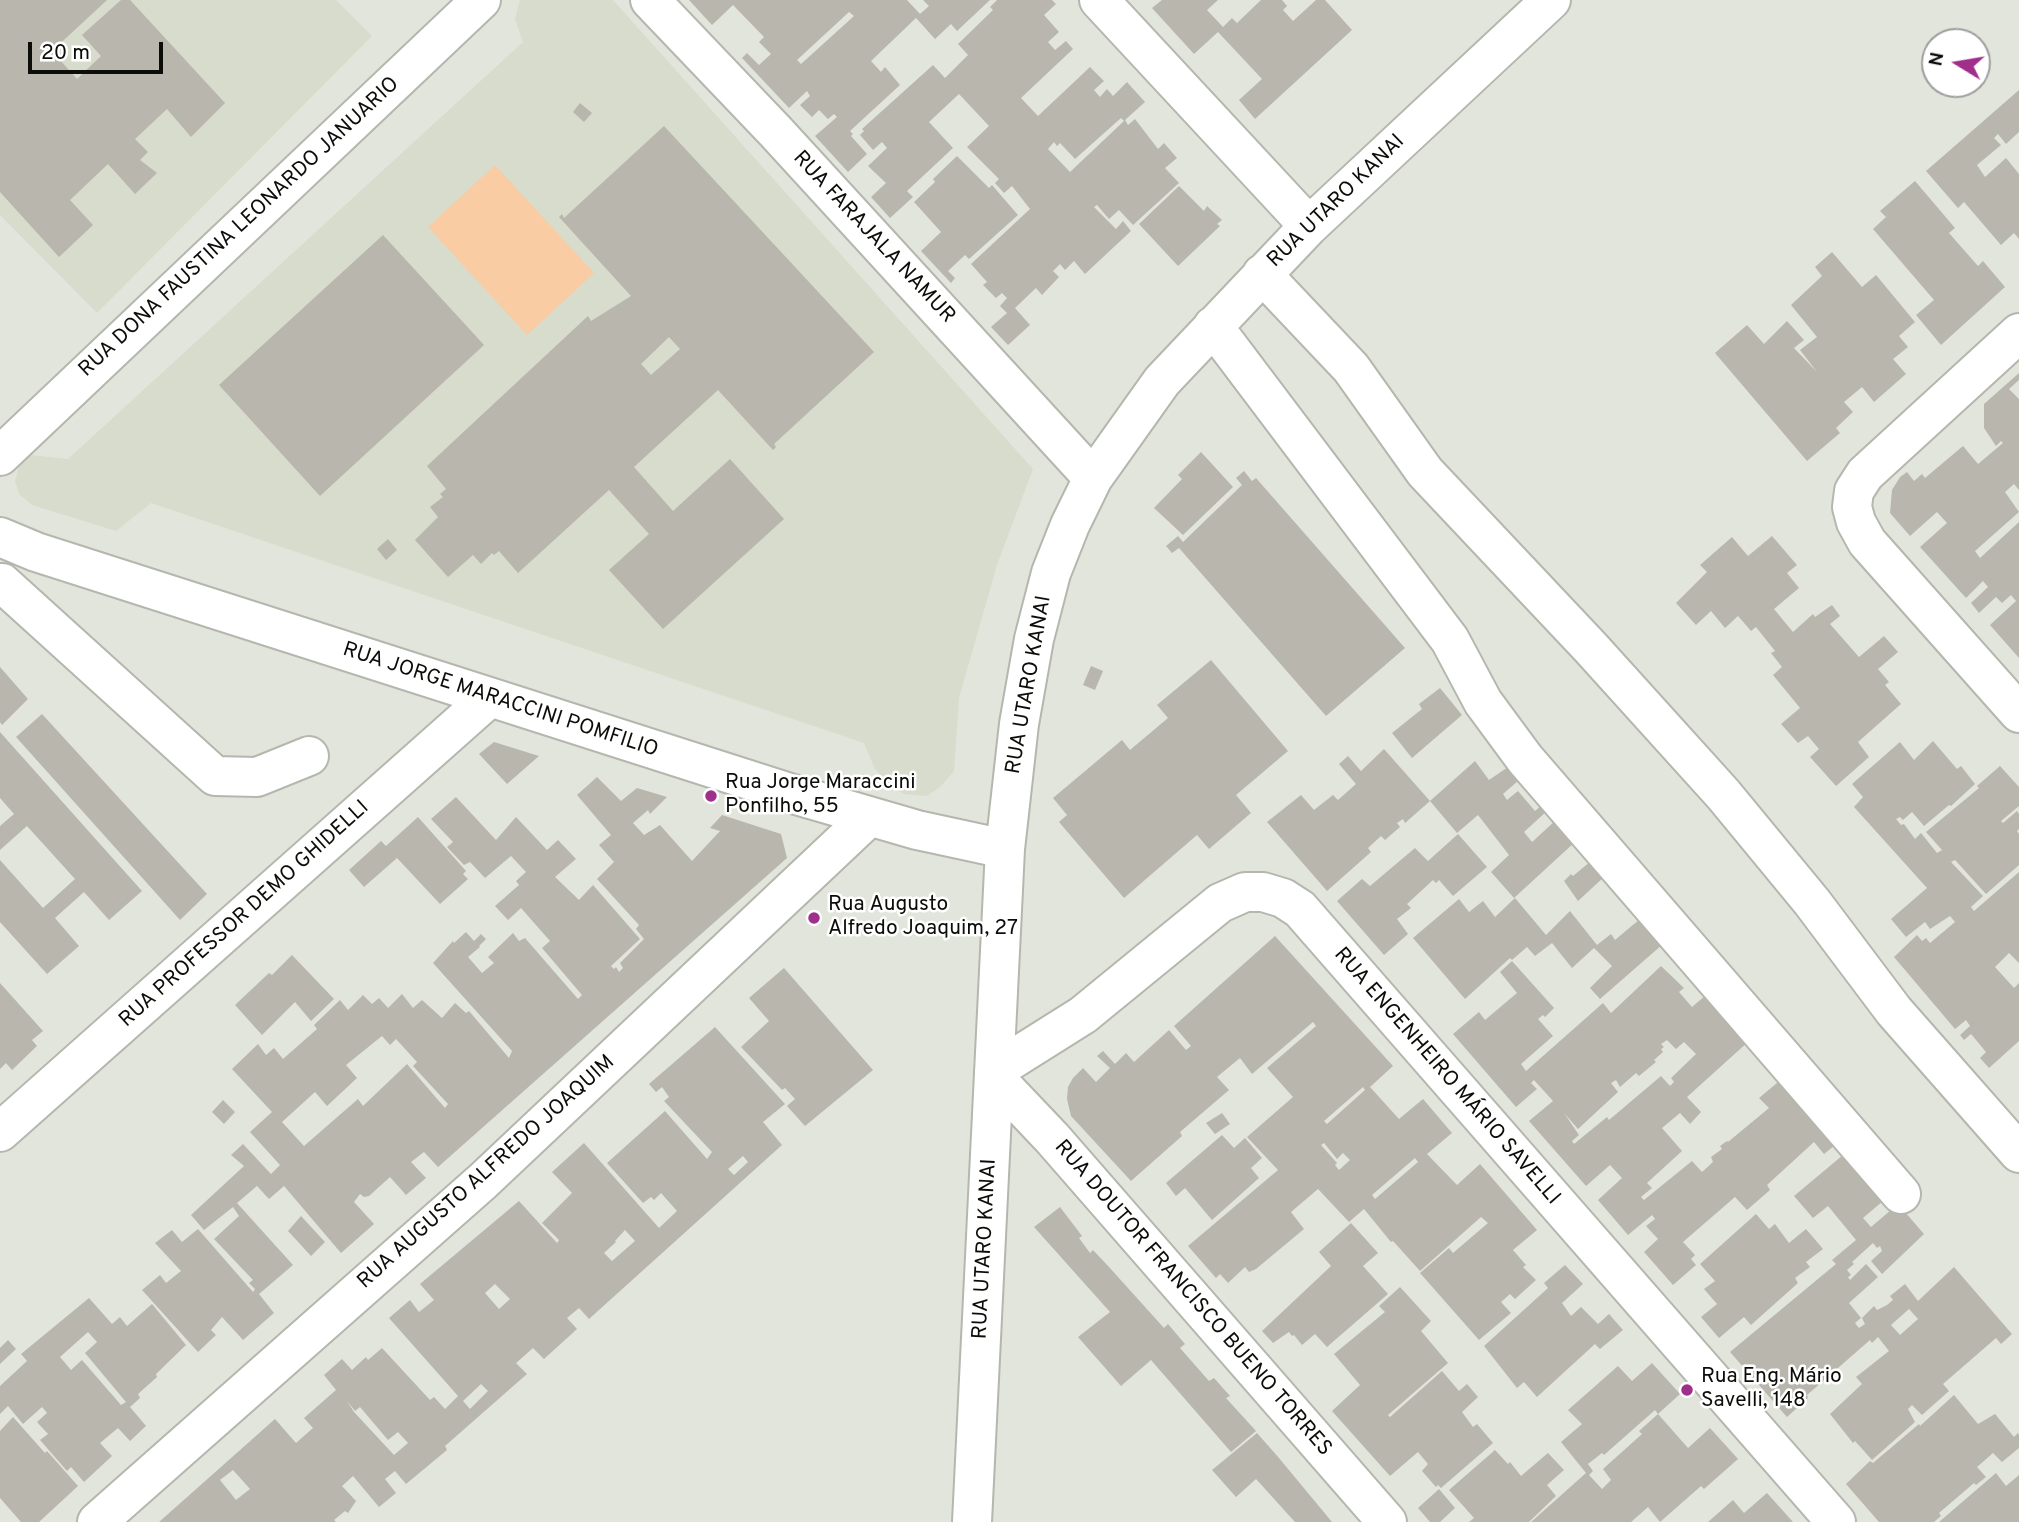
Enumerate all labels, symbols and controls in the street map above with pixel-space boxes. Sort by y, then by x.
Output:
scale bar [32,28,166,72]
north arrow [1921,28,1991,98]
text: 20 m [41,40,90,67]
text: N [1924,50,1950,68]
street label: RUA DONA FAUSTINA LEONARDO JANUARIO [75,73,405,383]
street label: RUA UTARO KANAI [1263,130,1411,274]
street label: RUA FARAJALA NAMUR [787,147,959,329]
street label: RUA UTARO KANAI [1002,594,1058,776]
street label: RUA JORGE MARACCINI POMFILIO [339,638,661,764]
place label: Rua Jorge Maraccini Ponfilho, 55 [725,771,916,821]
marker: Rua Jorge Maraccini Ponfilho, 55 [703,788,719,804]
street label: RUA PROFESSOR DEMO GHIDELLI [115,796,375,1034]
place label: Rua Augusto Alfredo Joaquim, 27 [828,893,1018,943]
marker: Rua Augusto Alfredo Joaquim, 27 [806,910,822,926]
street label: RUA ENGENHEIRO MÁRIO SAVELLI [1327,943,1565,1211]
street label: RUA AUGUSTO ALFREDO JOAQUIM [353,1051,621,1295]
street label: RUA DOUTOR FRANCISCO BUENO TORRES [1048,1136,1336,1462]
street label: RUA UTARO KANAI [969,1158,1003,1340]
place label: Rua Eng. Mário Savelli, 148 [1701,1365,1842,1415]
marker: Rua Eng. Mário Savelli, 148 [1679,1382,1695,1398]

